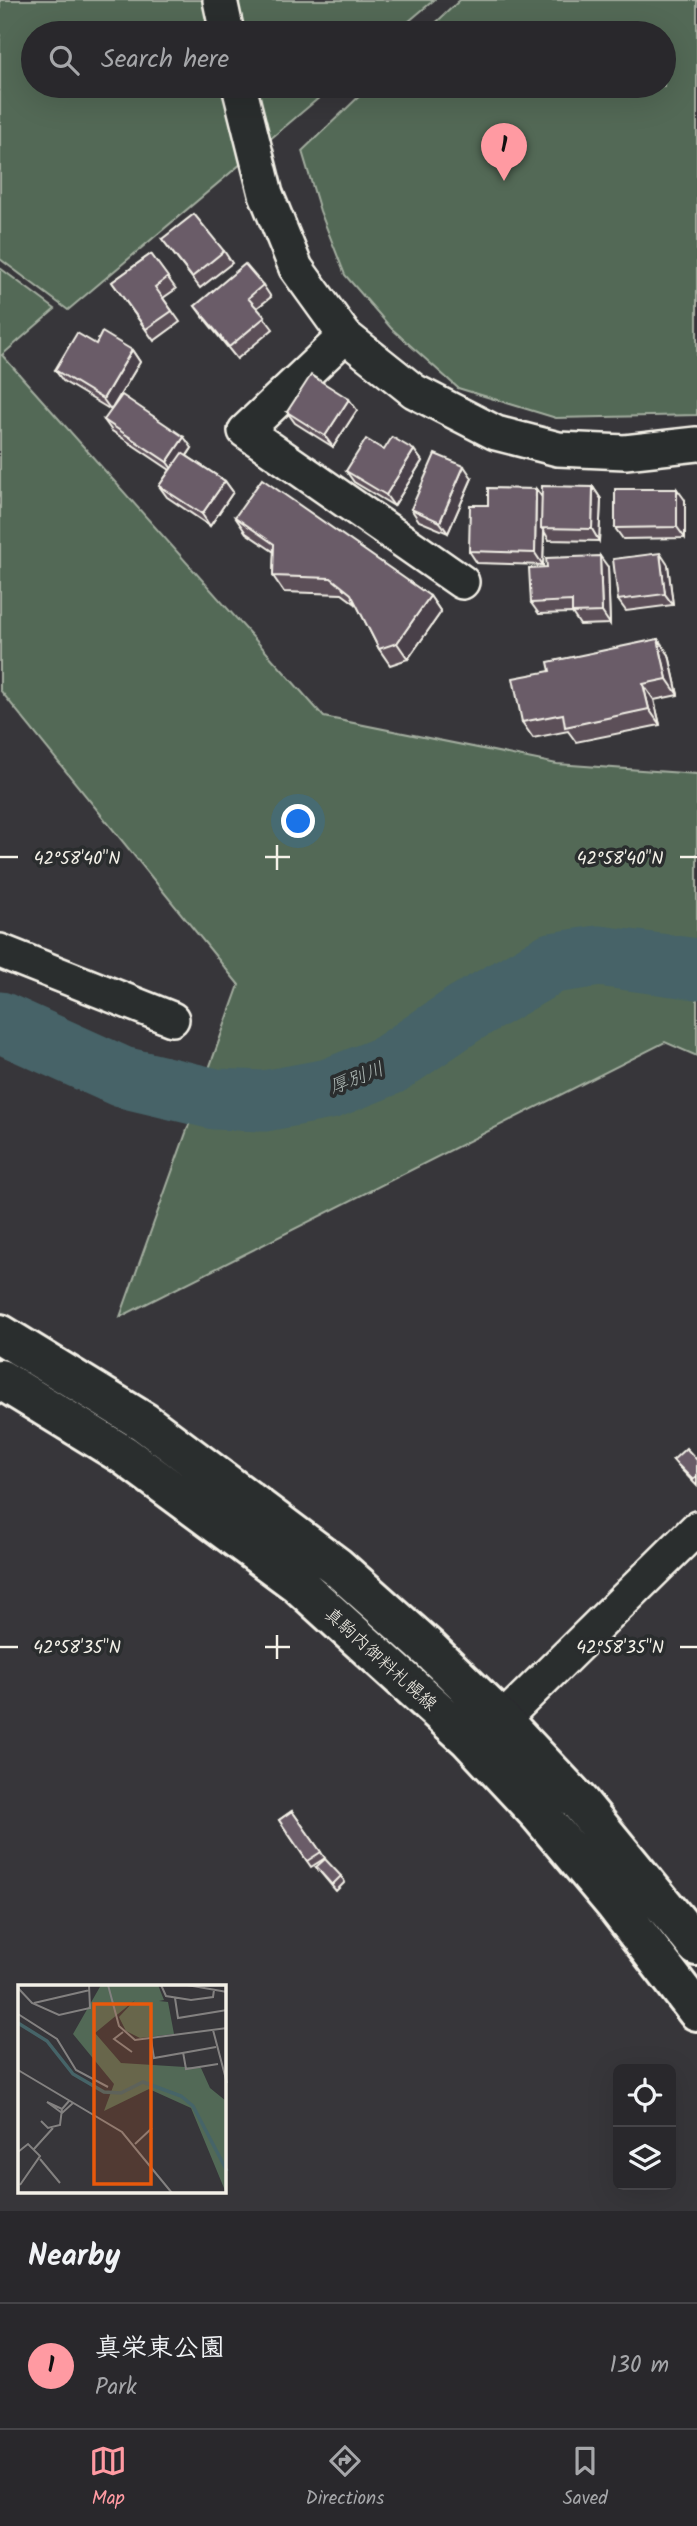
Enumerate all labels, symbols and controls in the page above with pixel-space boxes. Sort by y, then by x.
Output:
search box [21,21,676,98]
text: Search here [101,39,229,81]
icon: search [45,41,83,79]
pin: 1 [481,123,527,181]
your location [281,804,315,838]
text: 42°58'40"N [34,845,120,874]
text: 42°58'40"N [577,845,663,874]
water label: 厚別川 [325,1055,389,1103]
street label: 真駒内御料札幌線 [317,1601,443,1719]
text: 42°58'35"N [33,1634,121,1663]
text: 42°58'35"N [576,1634,664,1663]
inset map [18,1985,226,2194]
map controls [613,2064,676,2190]
button: locate [613,2064,676,2127]
button: layers [613,2127,676,2190]
text: Nearby [28,2233,120,2281]
text: 真栄東公園 [95,2328,225,2370]
text: 1 [48,2348,54,2384]
text: 130 m [610,2348,669,2384]
text: Park [95,2370,137,2406]
tab: Map [89,2442,127,2514]
tab: Directions [306,2442,384,2514]
tab: Saved [563,2442,608,2514]

